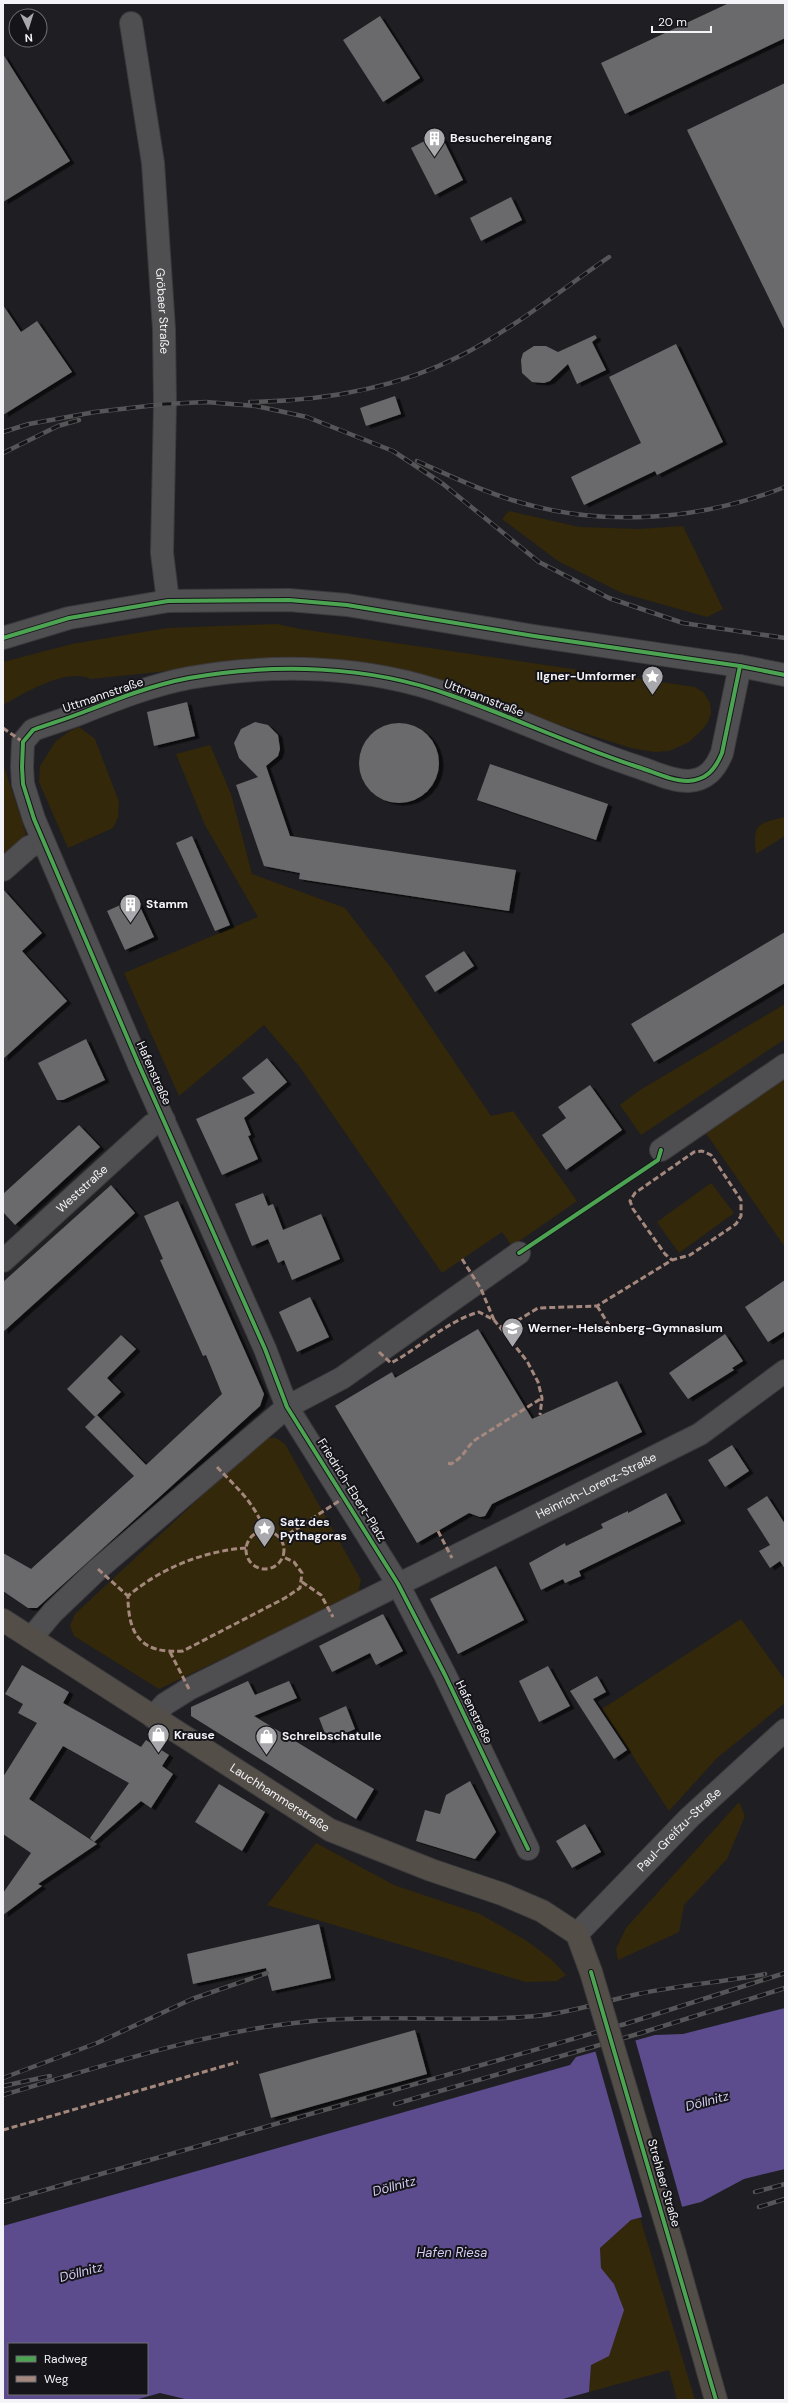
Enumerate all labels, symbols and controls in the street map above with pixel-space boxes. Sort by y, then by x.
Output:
north arrow [8,8,48,48]
scale bar [652,8,711,34]
text: 20 m [658,14,687,30]
text: N [24,31,33,45]
building icon: Besuchereingang [421,125,447,158]
place label: Besuchereingang [450,130,552,146]
street label: Gröbaer Straße [152,267,172,354]
place icon: Ilgner-Umformer [639,663,665,696]
place label: Ilgner-Umformer [537,668,636,684]
street label: Uttmannstraße [61,674,146,716]
street label: Uttmannstraße [442,675,526,721]
building icon: Stamm [118,891,144,924]
place label: Stamm [146,896,188,912]
street label: Hafenstraße [133,1039,175,1108]
street label: Weststraße [53,1161,111,1216]
school or university icon: Werner-Heisenberg-Gymnasium [500,1315,526,1348]
place label: Werner-Heisenberg-Gymnasium [528,1320,723,1336]
street label: Friedrich-Ebert-Platz [314,1435,390,1545]
street label: Heinrich-Lorenz-Straße [533,1449,659,1523]
place label: Satz des Pythagoras [280,1514,347,1544]
place icon: Satz des Pythagoras [252,1516,278,1549]
street label: Hafenstraße [452,1678,496,1746]
shop icon: Krause [145,1722,171,1755]
shop icon: Schreibschatulle [253,1723,279,1756]
place label: Krause [174,1727,215,1743]
place label: Schreibschatulle [282,1728,381,1744]
street label: Lauchhammerstraße [227,1760,333,1836]
street label: Paul-Greifzu-Straße [634,1784,725,1875]
water label: Döllnitz [683,2087,731,2115]
street label: Strehlaer Straße [644,2137,684,2229]
water label: Döllnitz [370,2172,418,2200]
water label: Hafen Riesa [416,2244,488,2261]
water label: Döllnitz [57,2258,105,2286]
legend [8,2343,148,2395]
text: Radweg [44,2351,88,2367]
text: Weg [44,2371,69,2387]

